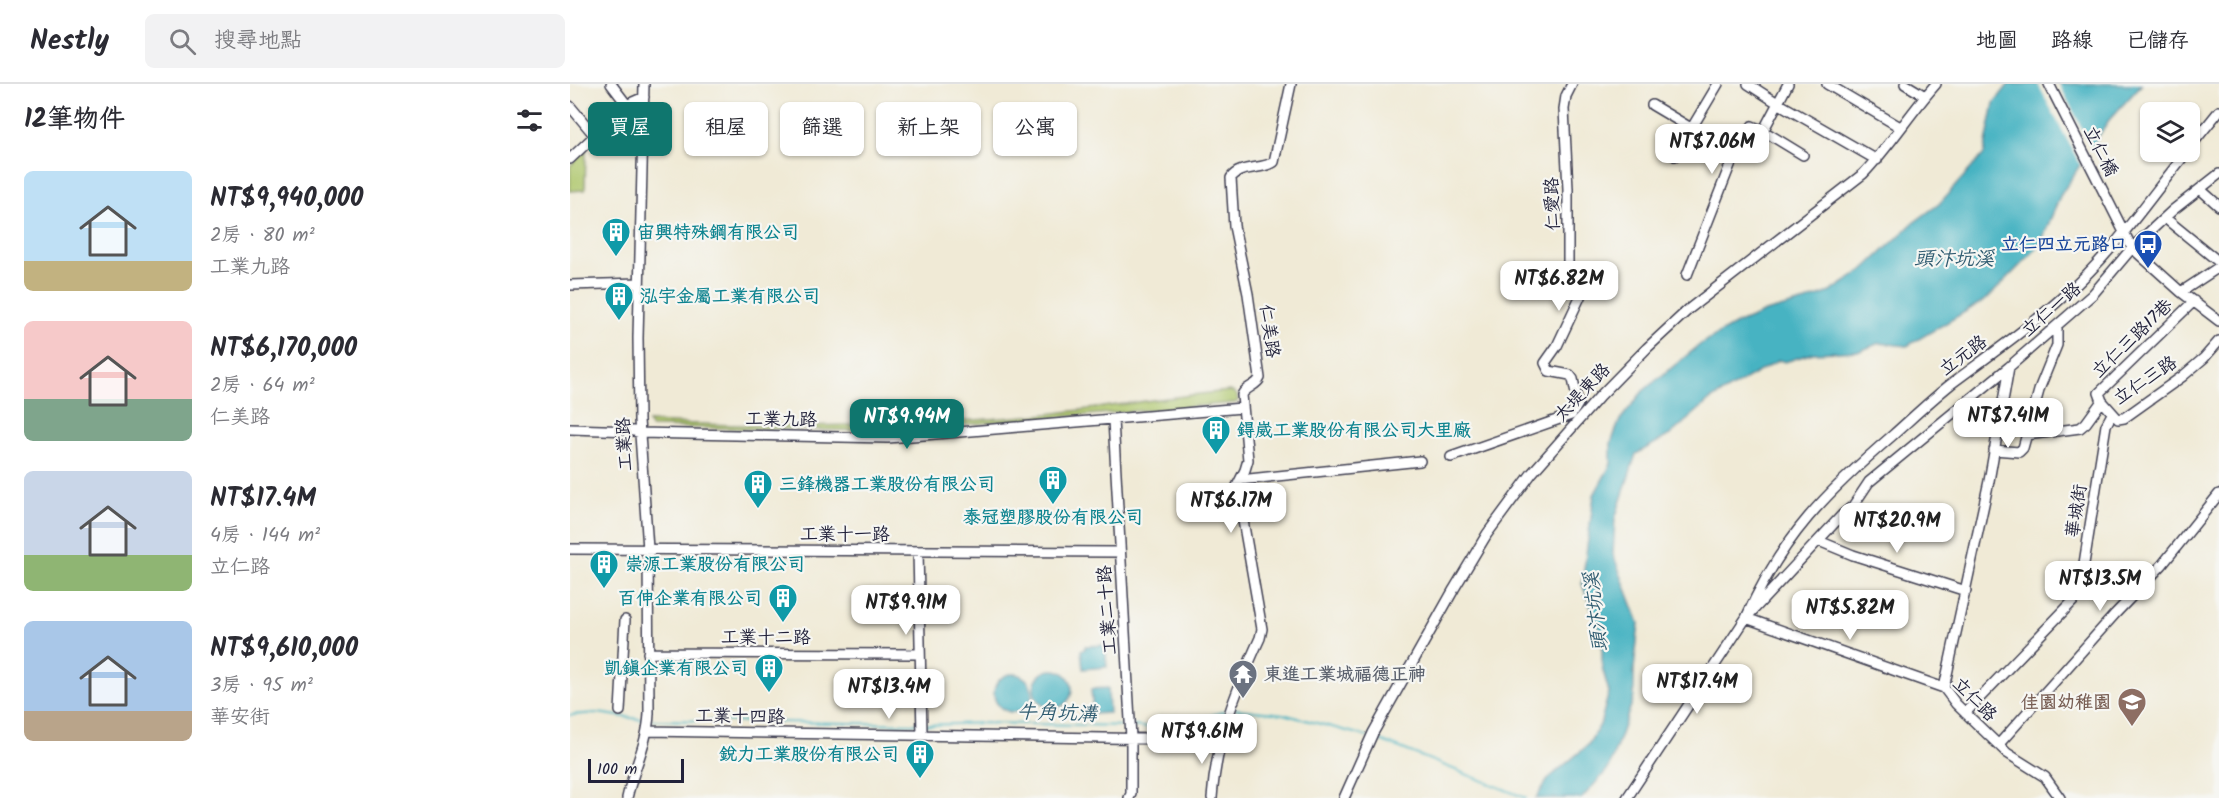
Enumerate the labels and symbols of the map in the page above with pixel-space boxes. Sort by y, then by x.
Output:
street label: 立仁橋 [2074,121,2125,182]
pin: NT$7.06M [1650,124,1774,175]
street label: 仁愛路 [1538,176,1569,231]
building icon: 宙興特殊鋼有限公司 [600,216,632,258]
place label: 宙興特殊鋼有限公司 [637,219,799,248]
bus stop icon: 立仁四立元路口 [2132,228,2164,270]
place label: 立仁四立元路口 [2001,231,2127,260]
water label: 頭汴坑溪 [1914,244,1995,276]
pin: NT$6.82M [1497,261,1621,312]
street label: 立仁一路 [2015,276,2089,345]
building icon: 泓宇金屬工業有限公司 [603,280,635,322]
place label: 泓宇金屬工業有限公司 [640,283,820,312]
street label: 立仁三路17巷 [2087,294,2177,382]
street label: 仁美路 [1250,302,1287,360]
street label: 立元路 [1934,328,1994,384]
street label: 立仁三路 [2109,351,2181,409]
street label: 太堤東路 [1548,357,1618,429]
pin: NT$7.41M [1946,398,2070,449]
pin: NT$9.94M [845,399,969,450]
street label: 工業九路 [745,405,817,436]
building icon: 鍀崴工業股份有限公司大里廠 [1200,414,1232,456]
street label: 工業路 [610,416,641,472]
place label: 鍀崴工業股份有限公司大里廠 [1237,417,1471,446]
building icon: 泰冠塑膠股份有限公司 [1037,464,1069,506]
building icon: 三鋒機器工業股份有限公司 [742,468,774,510]
place label: 三鋒機器工業股份有限公司 [779,471,995,500]
street label: 華城街 [2059,482,2096,540]
pin: NT$6.17M [1169,483,1293,534]
pin: NT$20.9M [1835,503,1959,554]
place label: 泰冠塑膠股份有限公司 [963,504,1143,533]
street label: 工業十一路 [800,521,890,550]
building icon: 崇源工業股份有限公司 [588,548,620,590]
place label: 崇源工業股份有限公司 [625,551,805,580]
pin: NT$13.5M [2038,561,2162,612]
street label: 工業二十路 [1091,564,1126,656]
water label: 頭汴坑溪 [1576,569,1618,653]
building icon: 百伸企業有限公司 [767,582,799,624]
place label: 百伸企業有限公司 [618,585,762,614]
pin: NT$9.91M [844,585,968,636]
pin: NT$5.82M [1788,590,1912,641]
street label: 工業十二路 [721,624,811,653]
building icon: 凱鎮企業有限公司 [753,652,785,694]
place label: 凱鎮企業有限公司 [604,655,748,684]
temple icon: 東進工業城福德正神 [1227,658,1259,700]
place label: 東進工業城福德正神 [1264,661,1426,690]
pin: NT$17.4M [1635,664,1759,715]
pin: NT$13.4M [827,669,951,720]
street label: 立仁路 [1945,671,2003,729]
school or university icon: 佳園幼稚園 [2116,686,2148,728]
place label: 佳園幼稚園 [2021,689,2111,718]
water label: 牛角坑溝 [1016,697,1099,731]
street label: 工業十四路 [695,702,785,733]
pin: NT$9.61M [1140,714,1264,765]
building icon: 銳力工業股份有限公司 [904,738,936,780]
place label: 銳力工業股份有限公司 [719,741,899,770]
scale bar [588,756,684,784]

